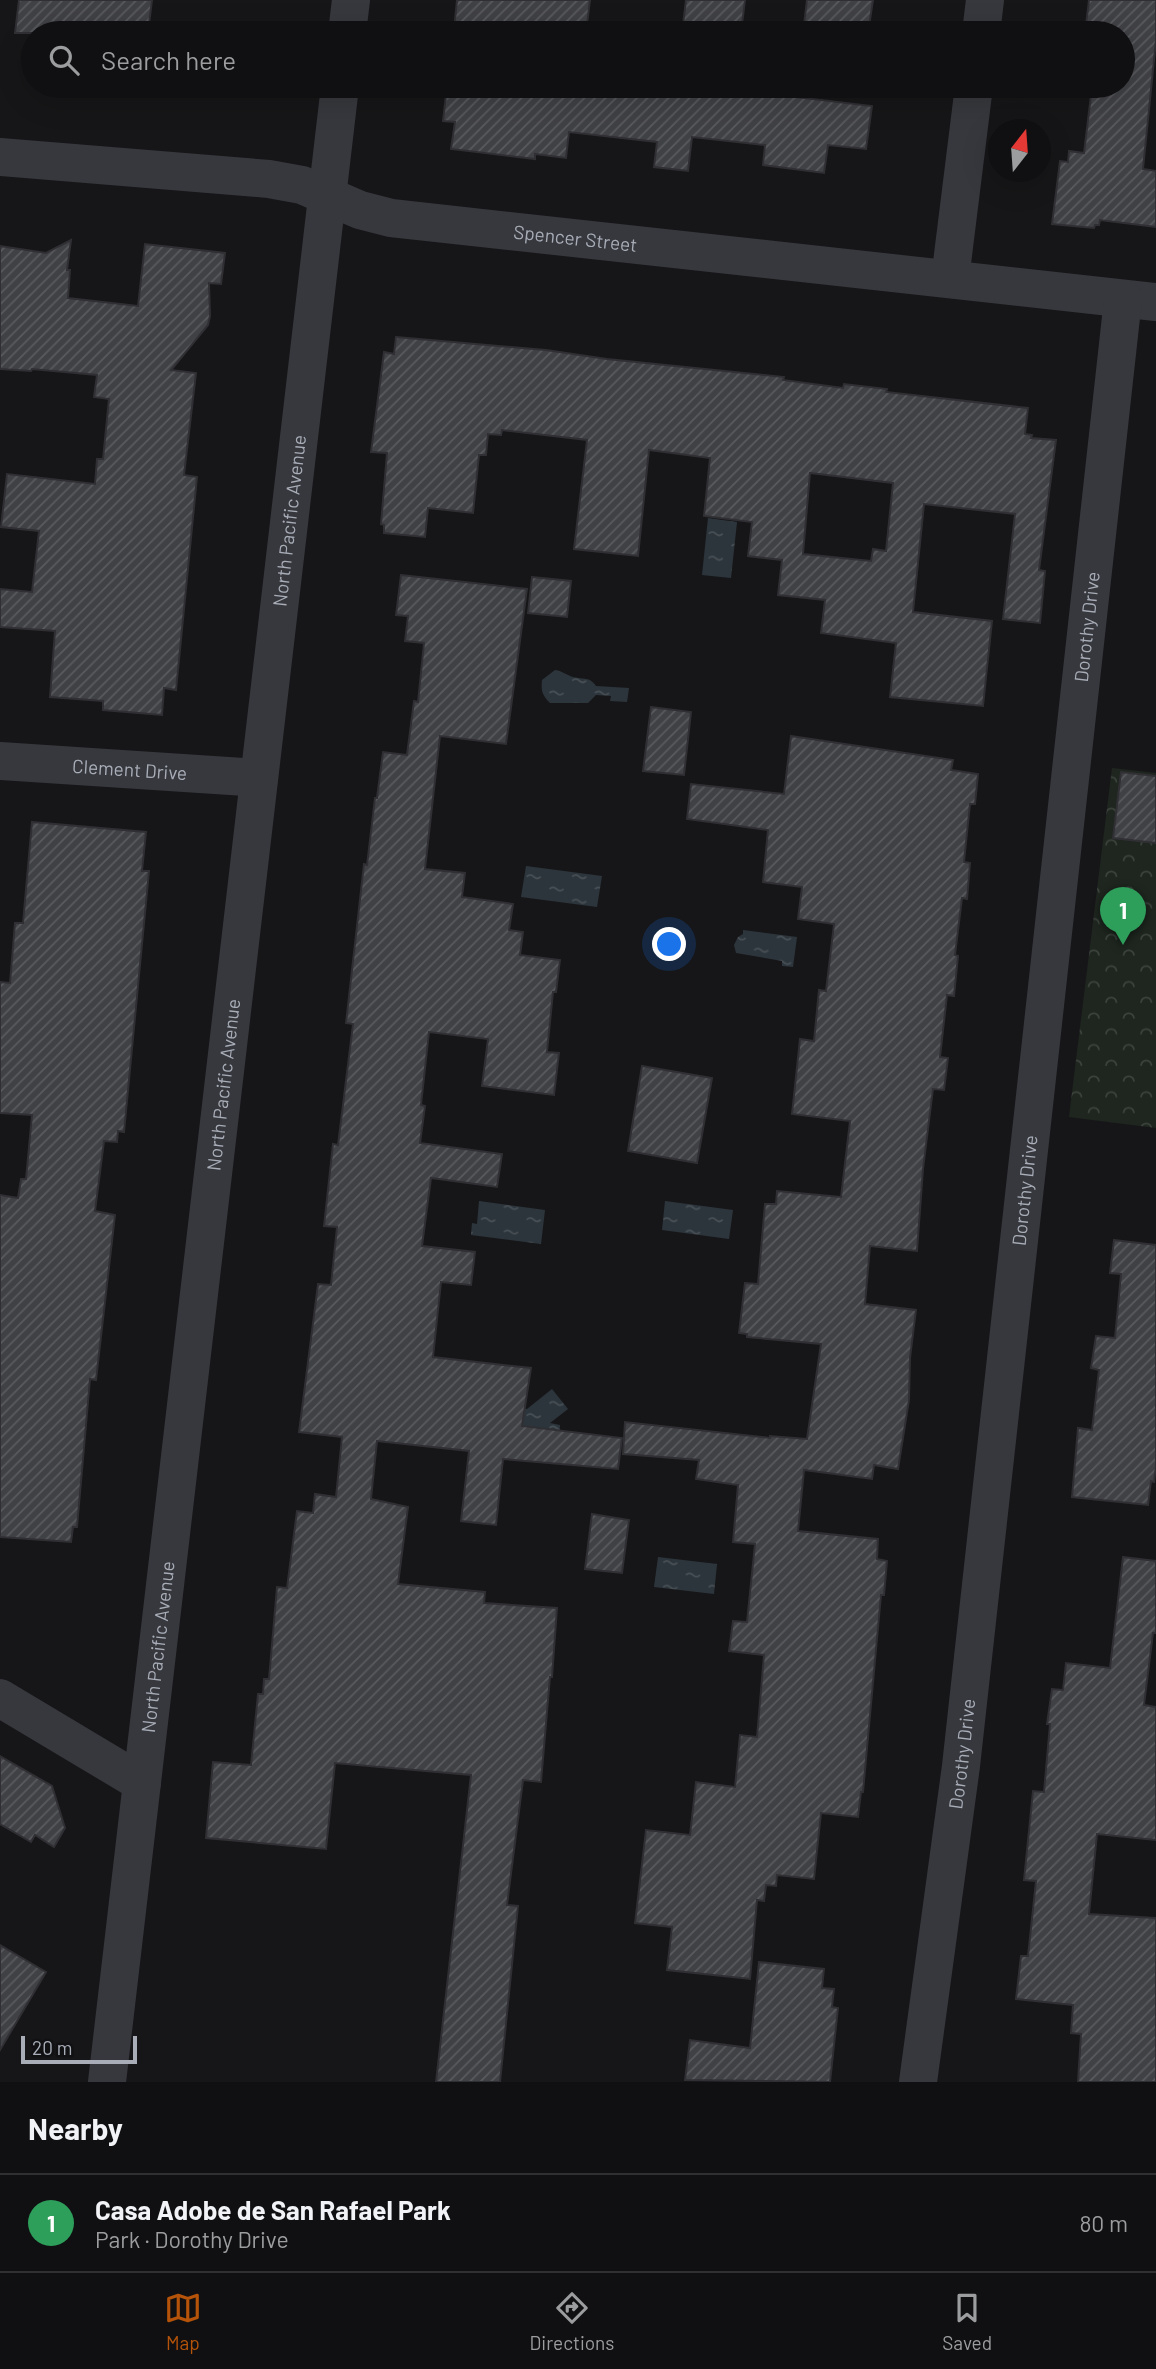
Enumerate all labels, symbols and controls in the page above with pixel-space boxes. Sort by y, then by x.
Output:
search box [21,21,1135,98]
icon: search [45,41,83,79]
text: Search here [101,44,236,75]
north arrow [988,119,1051,182]
street label: Spencer Street [512,220,638,256]
street label: North Pacific Avenue [267,433,310,608]
street label: Dorothy Drive [1069,570,1104,683]
street label: Clement Drive [72,754,188,784]
pin: 1 [1100,887,1146,945]
your location [652,927,686,961]
street label: North Pacific Avenue [201,998,244,1172]
street label: Dorothy Drive [1007,1134,1042,1247]
street label: North Pacific Avenue [136,1560,179,1734]
street label: Dorothy Drive [943,1697,979,1811]
scale bar [21,2033,136,2065]
text: 20 m [32,2036,72,2059]
text: Nearby [28,2110,123,2146]
text: Casa Adobe de San Rafael Park [95,2194,451,2225]
text: 1 [47,2209,55,2237]
text: 80 m [1079,2209,1128,2237]
text: Park · Dorothy Drive [95,2225,289,2253]
tab: Map [164,2289,202,2354]
tab: Directions [530,2289,615,2354]
tab: Saved [942,2289,992,2354]

